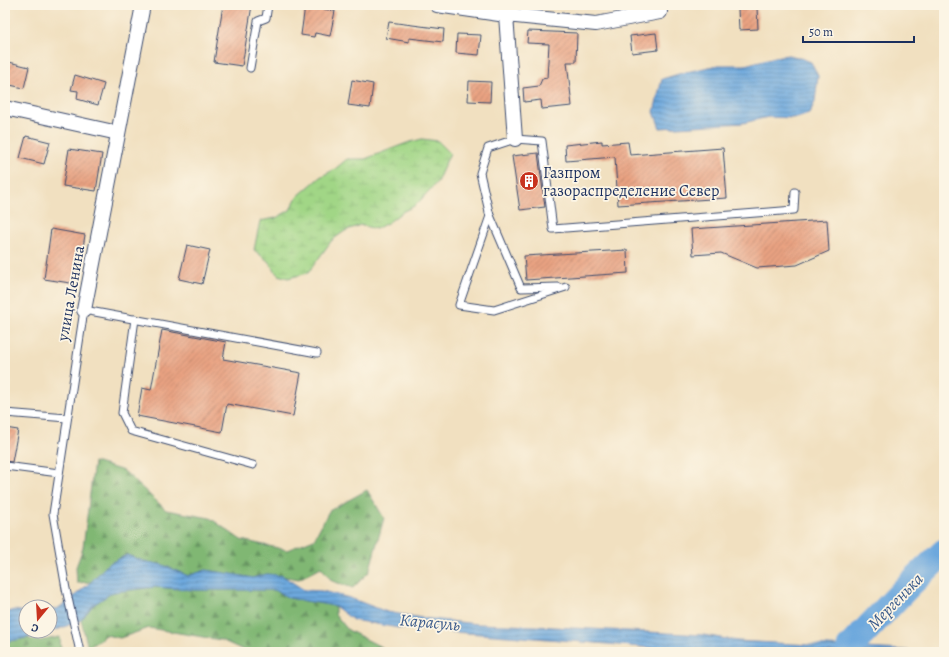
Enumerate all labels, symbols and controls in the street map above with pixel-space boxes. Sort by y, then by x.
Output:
scale bar [803,18,914,44]
text: 50 m [809,24,833,40]
place label: Газпром газораспределение Север [543,162,719,202]
building icon: Газпром газораспределение Север [518,170,540,192]
street label: улица Ленина [52,243,90,344]
water label: Мергенька [862,568,928,635]
north arrow [18,599,58,639]
water label: Карасуль [399,608,461,637]
text: С [29,620,41,636]

